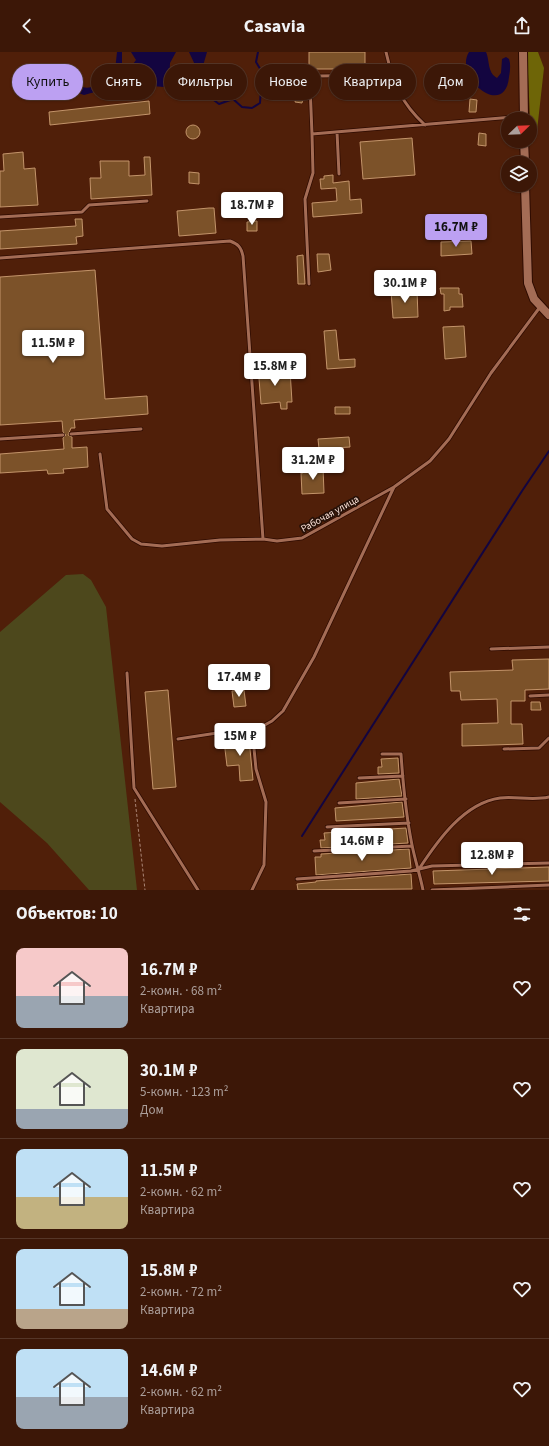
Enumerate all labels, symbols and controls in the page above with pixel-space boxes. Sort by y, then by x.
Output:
text: Casavia [244,14,305,39]
icon: back [16,15,38,37]
icon: share [511,15,533,37]
chip: Купить [12,64,83,100]
chip: Снять [91,64,156,100]
chip: Фильтры [164,64,247,100]
chip: Новое [255,64,321,100]
chip: Квартира [329,64,416,100]
chip: Дом [424,64,478,100]
north arrow [501,112,537,148]
map controls [501,112,537,192]
button: layers [501,156,537,192]
pin: 18.7M ₽ [215,192,289,226]
text: 18.7M ₽ [230,196,274,214]
pin: 16.7M ₽ [419,214,493,248]
text: 16.7M ₽ [434,218,478,236]
pin: 30.1M ₽ [368,270,442,304]
text: 30.1M ₽ [383,274,427,292]
pin: 11.5M ₽ [16,330,90,364]
text: 11.5M ₽ [31,334,75,352]
pin: 15.8M ₽ [238,353,312,387]
text: 15.8M ₽ [253,357,297,375]
pin: 31.2M ₽ [276,447,350,481]
text: 31.2M ₽ [291,451,335,469]
street label: Рабочая улица [298,492,362,536]
pin: 17.4M ₽ [202,664,276,698]
text: 17.4M ₽ [217,668,261,686]
pin: 15M ₽ [212,723,268,757]
text: 15M ₽ [223,727,257,745]
pin: 14.6M ₽ [325,828,399,862]
text: 14.6M ₽ [340,832,384,850]
pin: 12.8M ₽ [455,842,529,876]
text: 12.8M ₽ [470,846,514,864]
text: Объектов: 10 [16,902,118,926]
icon: filters [511,903,533,925]
text: 16.7M ₽ [140,958,197,982]
icon: home [48,964,96,1012]
icon: heart [511,977,533,999]
text: 2-комн. · 68 m² [140,982,222,1000]
text: Квартира [140,1000,195,1018]
text: 30.1M ₽ [140,1059,197,1083]
icon: home [48,1065,96,1113]
icon: heart [511,1078,533,1100]
text: 5-комн. · 123 m² [140,1083,229,1101]
text: Дом [140,1101,164,1119]
text: 11.5M ₽ [140,1159,197,1183]
icon: home [48,1165,96,1213]
icon: heart [511,1178,533,1200]
text: 2-комн. · 62 m² [140,1183,222,1201]
text: Квартира [140,1201,195,1219]
text: 15.8M ₽ [140,1259,197,1283]
icon: home [48,1265,96,1313]
icon: heart [511,1278,533,1300]
text: 2-комн. · 72 m² [140,1283,222,1301]
text: Квартира [140,1301,195,1319]
text: 14.6M ₽ [140,1359,197,1383]
icon: home [48,1365,96,1413]
icon: heart [511,1378,533,1400]
text: 2-комн. · 62 m² [140,1383,222,1401]
text: Квартира [140,1401,195,1419]

